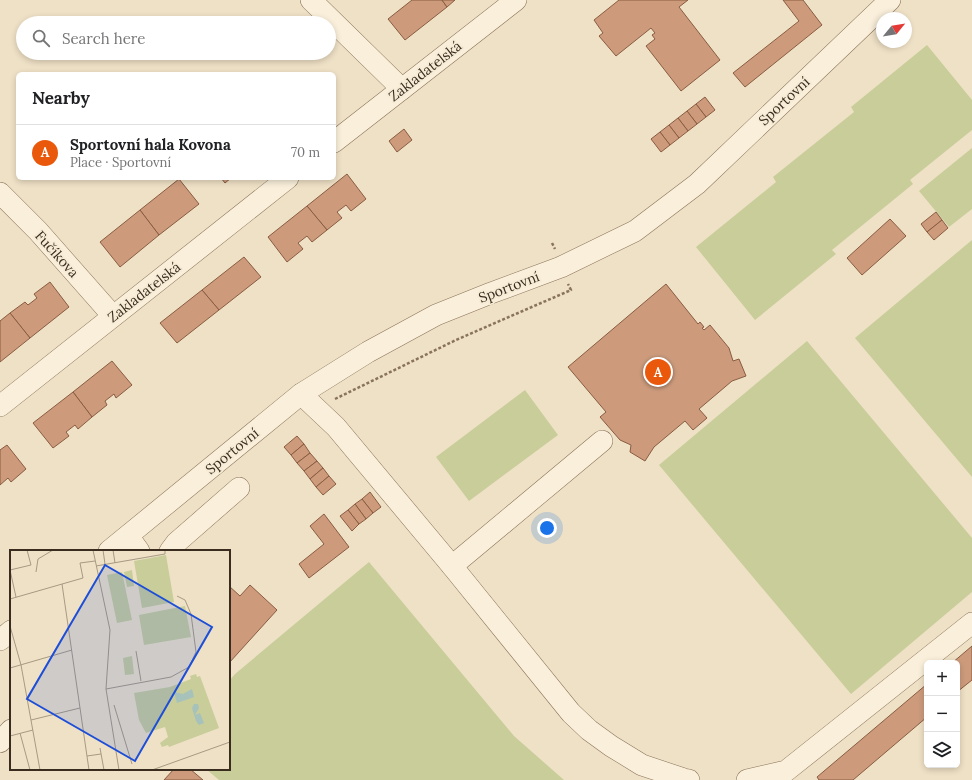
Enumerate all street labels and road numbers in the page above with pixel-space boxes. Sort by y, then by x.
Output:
street label: Zakladatelská [385,37,465,105]
street label: Sportovní [755,73,813,129]
street label: Fučíkova [31,227,83,281]
street label: Zakladatelská [104,258,184,326]
street label: Sportovní [476,267,542,307]
street label: Sportovní [202,424,262,478]

